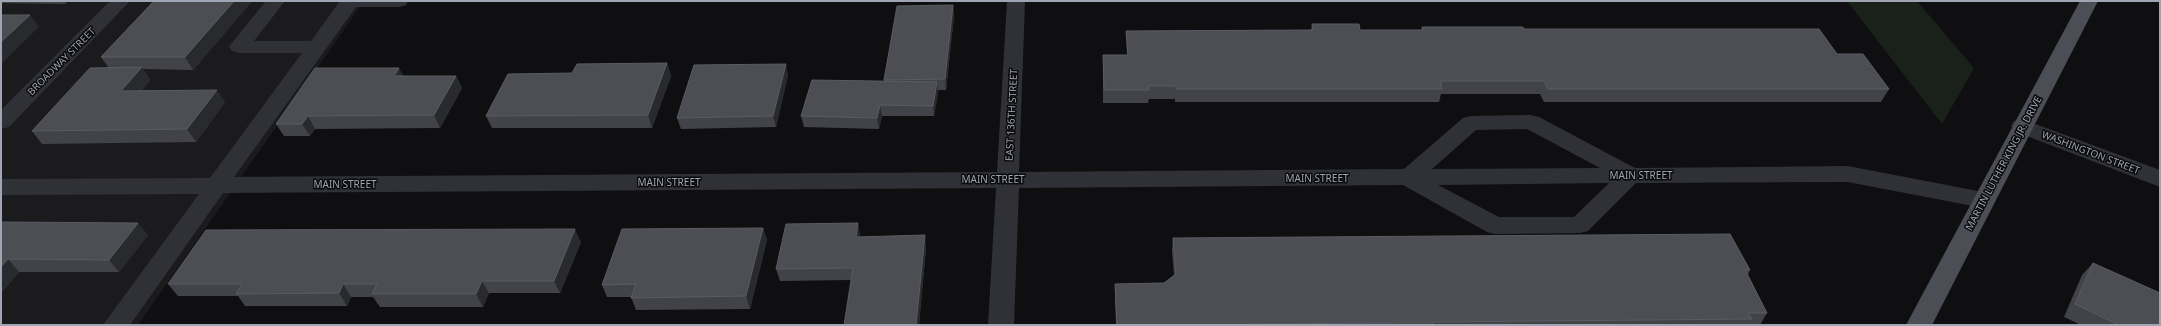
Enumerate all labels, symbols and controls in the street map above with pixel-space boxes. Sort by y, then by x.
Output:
street label: BROADWAY STREET [24,24,98,98]
street label: EAST 136TH STREET [1002,68,1020,161]
street label: MARTIN LUTHER KING JR. DRIVE [1962,93,2044,233]
street label: WASHINGTON STREET [2040,127,2142,177]
street label: MAIN STREET [1610,168,1673,182]
street label: MAIN STREET [1286,171,1349,185]
street label: MAIN STREET [962,172,1025,186]
street label: MAIN STREET [638,175,701,189]
street label: MAIN STREET [314,177,377,191]

